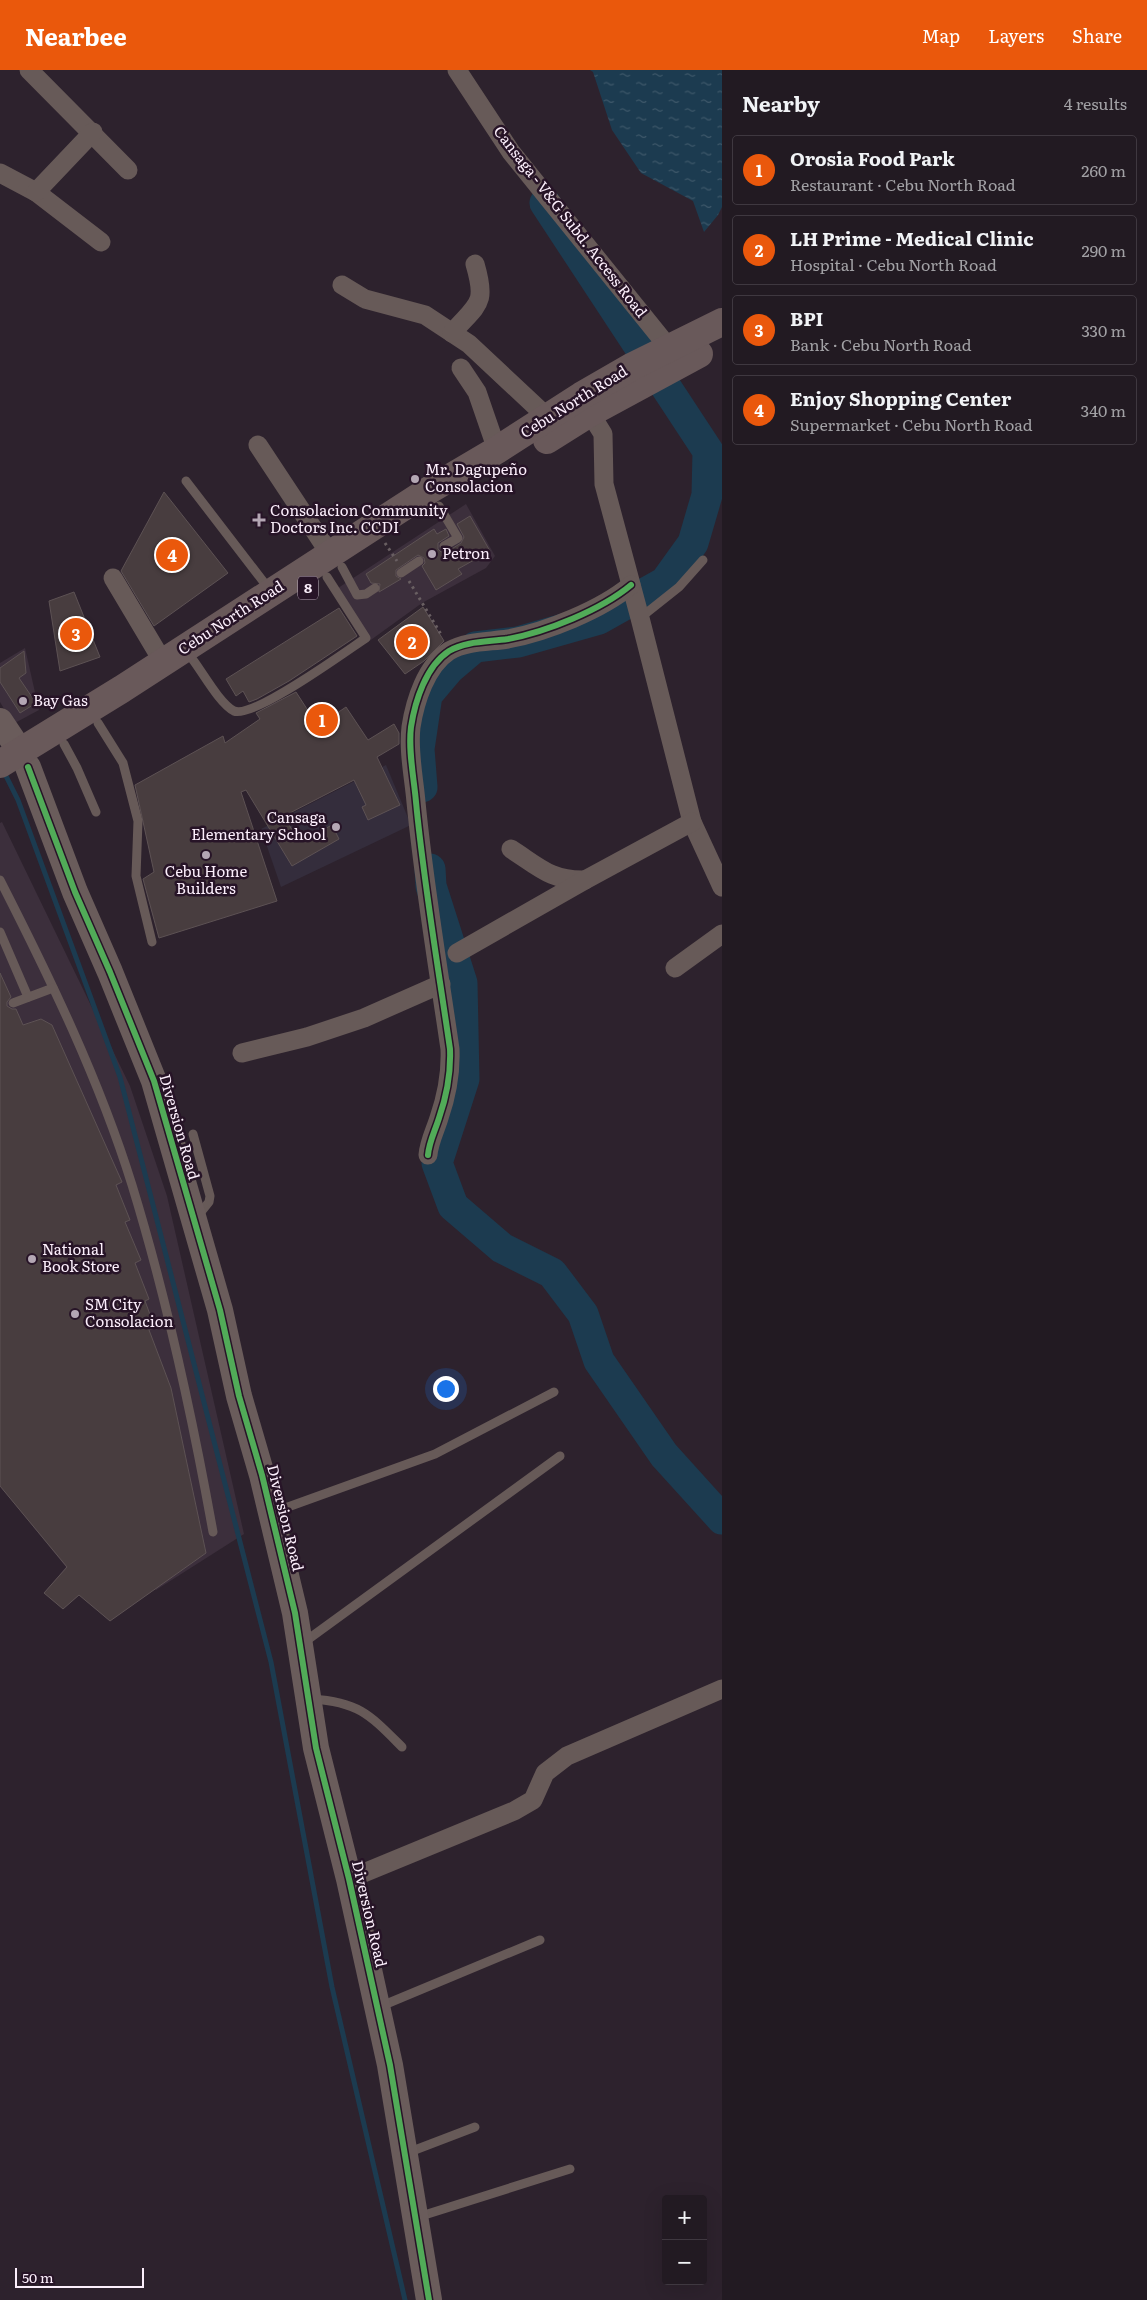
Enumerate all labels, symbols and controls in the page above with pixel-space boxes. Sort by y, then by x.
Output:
text: Nearbee [25,18,127,53]
text: Map [922,22,960,49]
text: Layers [988,22,1044,49]
text: Share [1072,22,1122,49]
text: Nearby [742,87,820,118]
text: 4 results [1064,91,1127,115]
street label: Cansaga - V&G Subd. Access Road [489,120,653,322]
text: Orosia Food Park [790,144,955,172]
text: 1 [756,158,762,182]
text: 260 m [1081,158,1126,182]
text: Restaurant · Cebu North Road [790,172,1016,196]
text: LH Prime - Medical Clinic [790,224,1034,252]
text: 2 [755,238,763,262]
text: 290 m [1082,238,1126,262]
text: Hospital · Cebu North Road [790,252,997,276]
text: BPI [790,304,823,332]
text: 3 [755,318,763,342]
text: 330 m [1081,318,1126,342]
text: Bank · Cebu North Road [790,332,972,356]
street label: Cebu North Road [515,359,631,443]
text: Enjoy Shopping Center [790,384,1011,412]
text: 4 [754,398,764,422]
text: 340 m [1081,398,1126,422]
text: Supermarket · Cebu North Road [790,412,1033,436]
place label: Mr. Dagupeño Consolacion [425,457,527,497]
marker: Mr. Dagupeño Consolacion [409,473,421,485]
place label: Consolacion Community Doctors Inc. CCDI [270,498,448,538]
marker: Consolacion Community Doctors Inc. CCDI [252,513,266,527]
pin: 4 [156,536,188,574]
place label: Petron [442,541,490,564]
marker: Petron [426,548,438,560]
street label: Cebu North Road [173,574,288,660]
road number: 8 [298,576,318,600]
pin: 3 [60,615,92,653]
pin: 2 [396,623,428,661]
place label: Bay Gas [33,688,88,711]
marker: Bay Gas [17,695,29,707]
pin: 1 [306,701,338,739]
place label: Cansaga Elementary School [191,805,327,845]
marker: Cansaga Elementary School [330,821,342,833]
marker: Cebu Home Builders [200,849,212,861]
place label: Cebu Home Builders [165,859,248,899]
street label: Diversion Road [154,1071,207,1182]
place label: National Book Store [42,1237,120,1277]
marker: National Book Store [26,1253,38,1265]
place label: SM City Consolacion [85,1292,173,1332]
marker: SM City Consolacion [69,1308,81,1320]
your location [433,1376,459,1402]
street label: Diversion Road [262,1462,311,1573]
street label: Diversion Road [347,1858,394,1969]
map controls [662,2195,707,2285]
button: + [662,2195,707,2240]
button: − [662,2240,707,2285]
scale bar [15,2265,144,2288]
text: 50 m [22,2267,54,2287]

